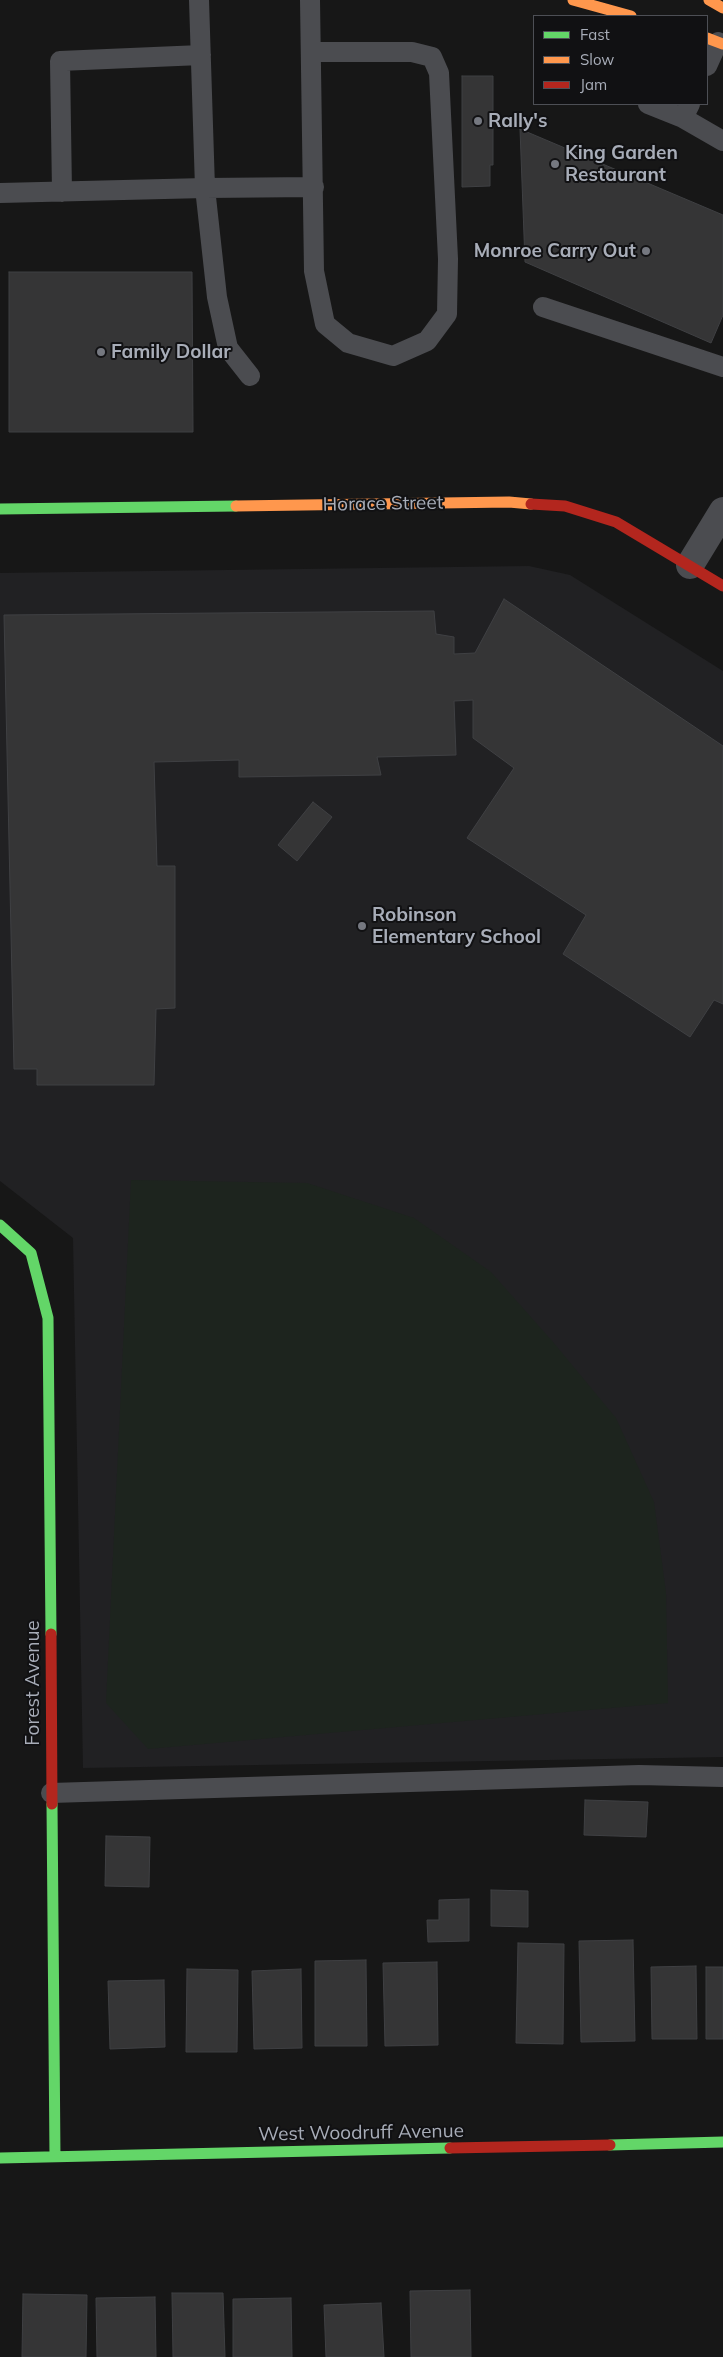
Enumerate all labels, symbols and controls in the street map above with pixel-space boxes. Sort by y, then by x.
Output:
legend [533,15,708,105]
text: Fast [580,25,610,44]
text: Slow [580,50,614,69]
text: Jam [580,75,607,94]
place label: Rally's [488,110,547,132]
marker: Rally's [472,115,484,127]
place label: King Garden Restaurant [565,142,678,186]
marker: King Garden Restaurant [549,158,561,170]
place label: Monroe Carry Out [474,240,636,262]
marker: Monroe Carry Out [640,245,652,257]
place label: Family Dollar [111,341,231,363]
marker: Family Dollar [95,346,107,358]
street label: Horace Street [322,492,444,516]
place label: Robinson Elementary School [372,904,541,948]
marker: Robinson Elementary School [356,920,368,932]
street label: Forest Avenue [22,1620,44,1746]
street label: West Woodruff Avenue [258,2120,464,2146]

